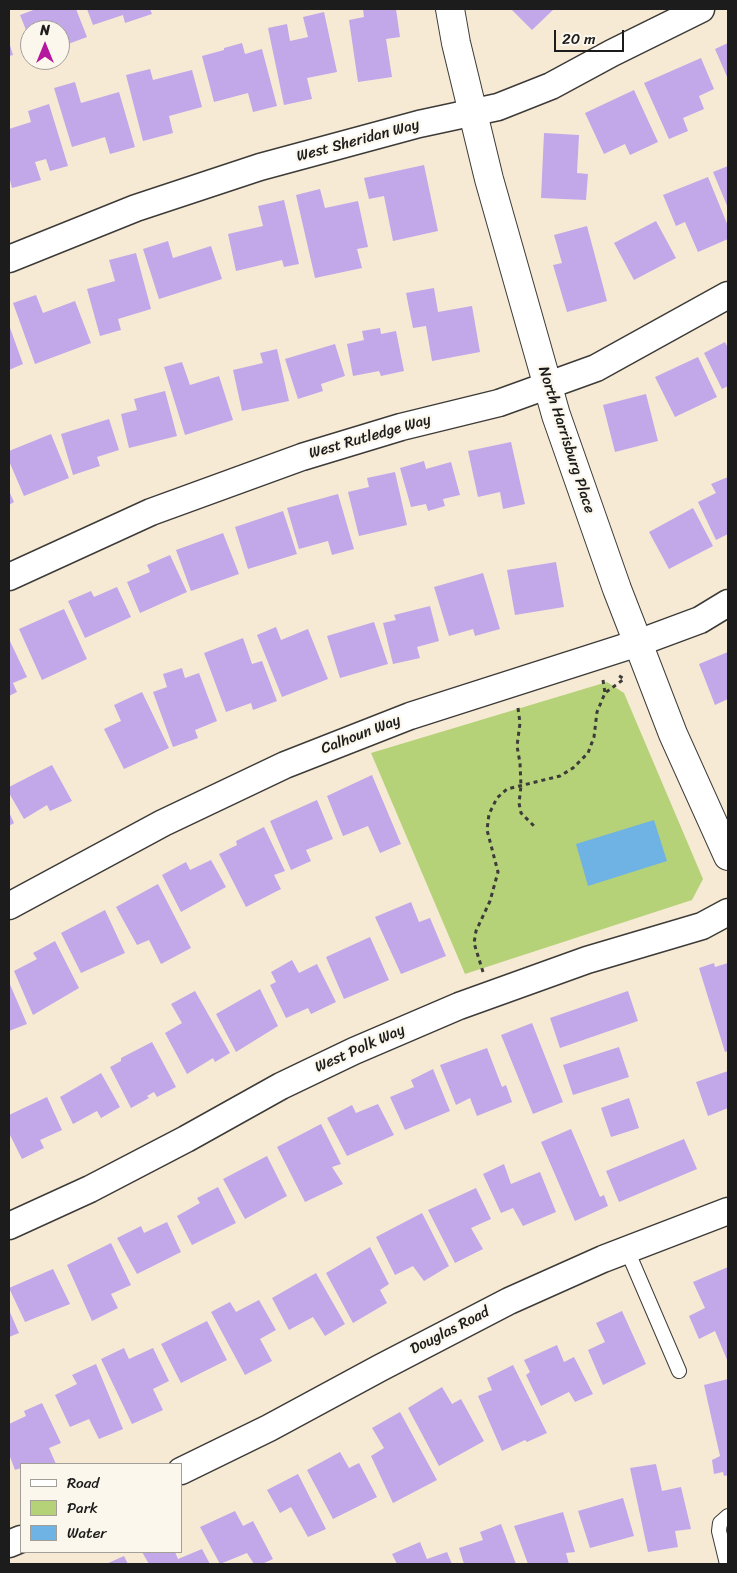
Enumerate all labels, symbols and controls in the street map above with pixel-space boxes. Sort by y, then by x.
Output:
text: N [40,18,50,43]
north arrow [20,20,70,70]
scale bar [557,20,627,52]
text: 20 m [562,26,596,52]
street label: West Sheridan Way [295,116,421,166]
street label: North Harrisburg Place [534,364,598,516]
street label: West Rutledge Way [307,411,433,463]
street label: Calhoun Way [319,712,403,758]
street label: West Polk Way [312,1021,408,1077]
street label: Douglas Road [408,1303,492,1359]
legend [20,1463,182,1553]
text: Road [67,1470,99,1496]
text: Park [67,1495,98,1521]
text: Water [67,1520,107,1546]

